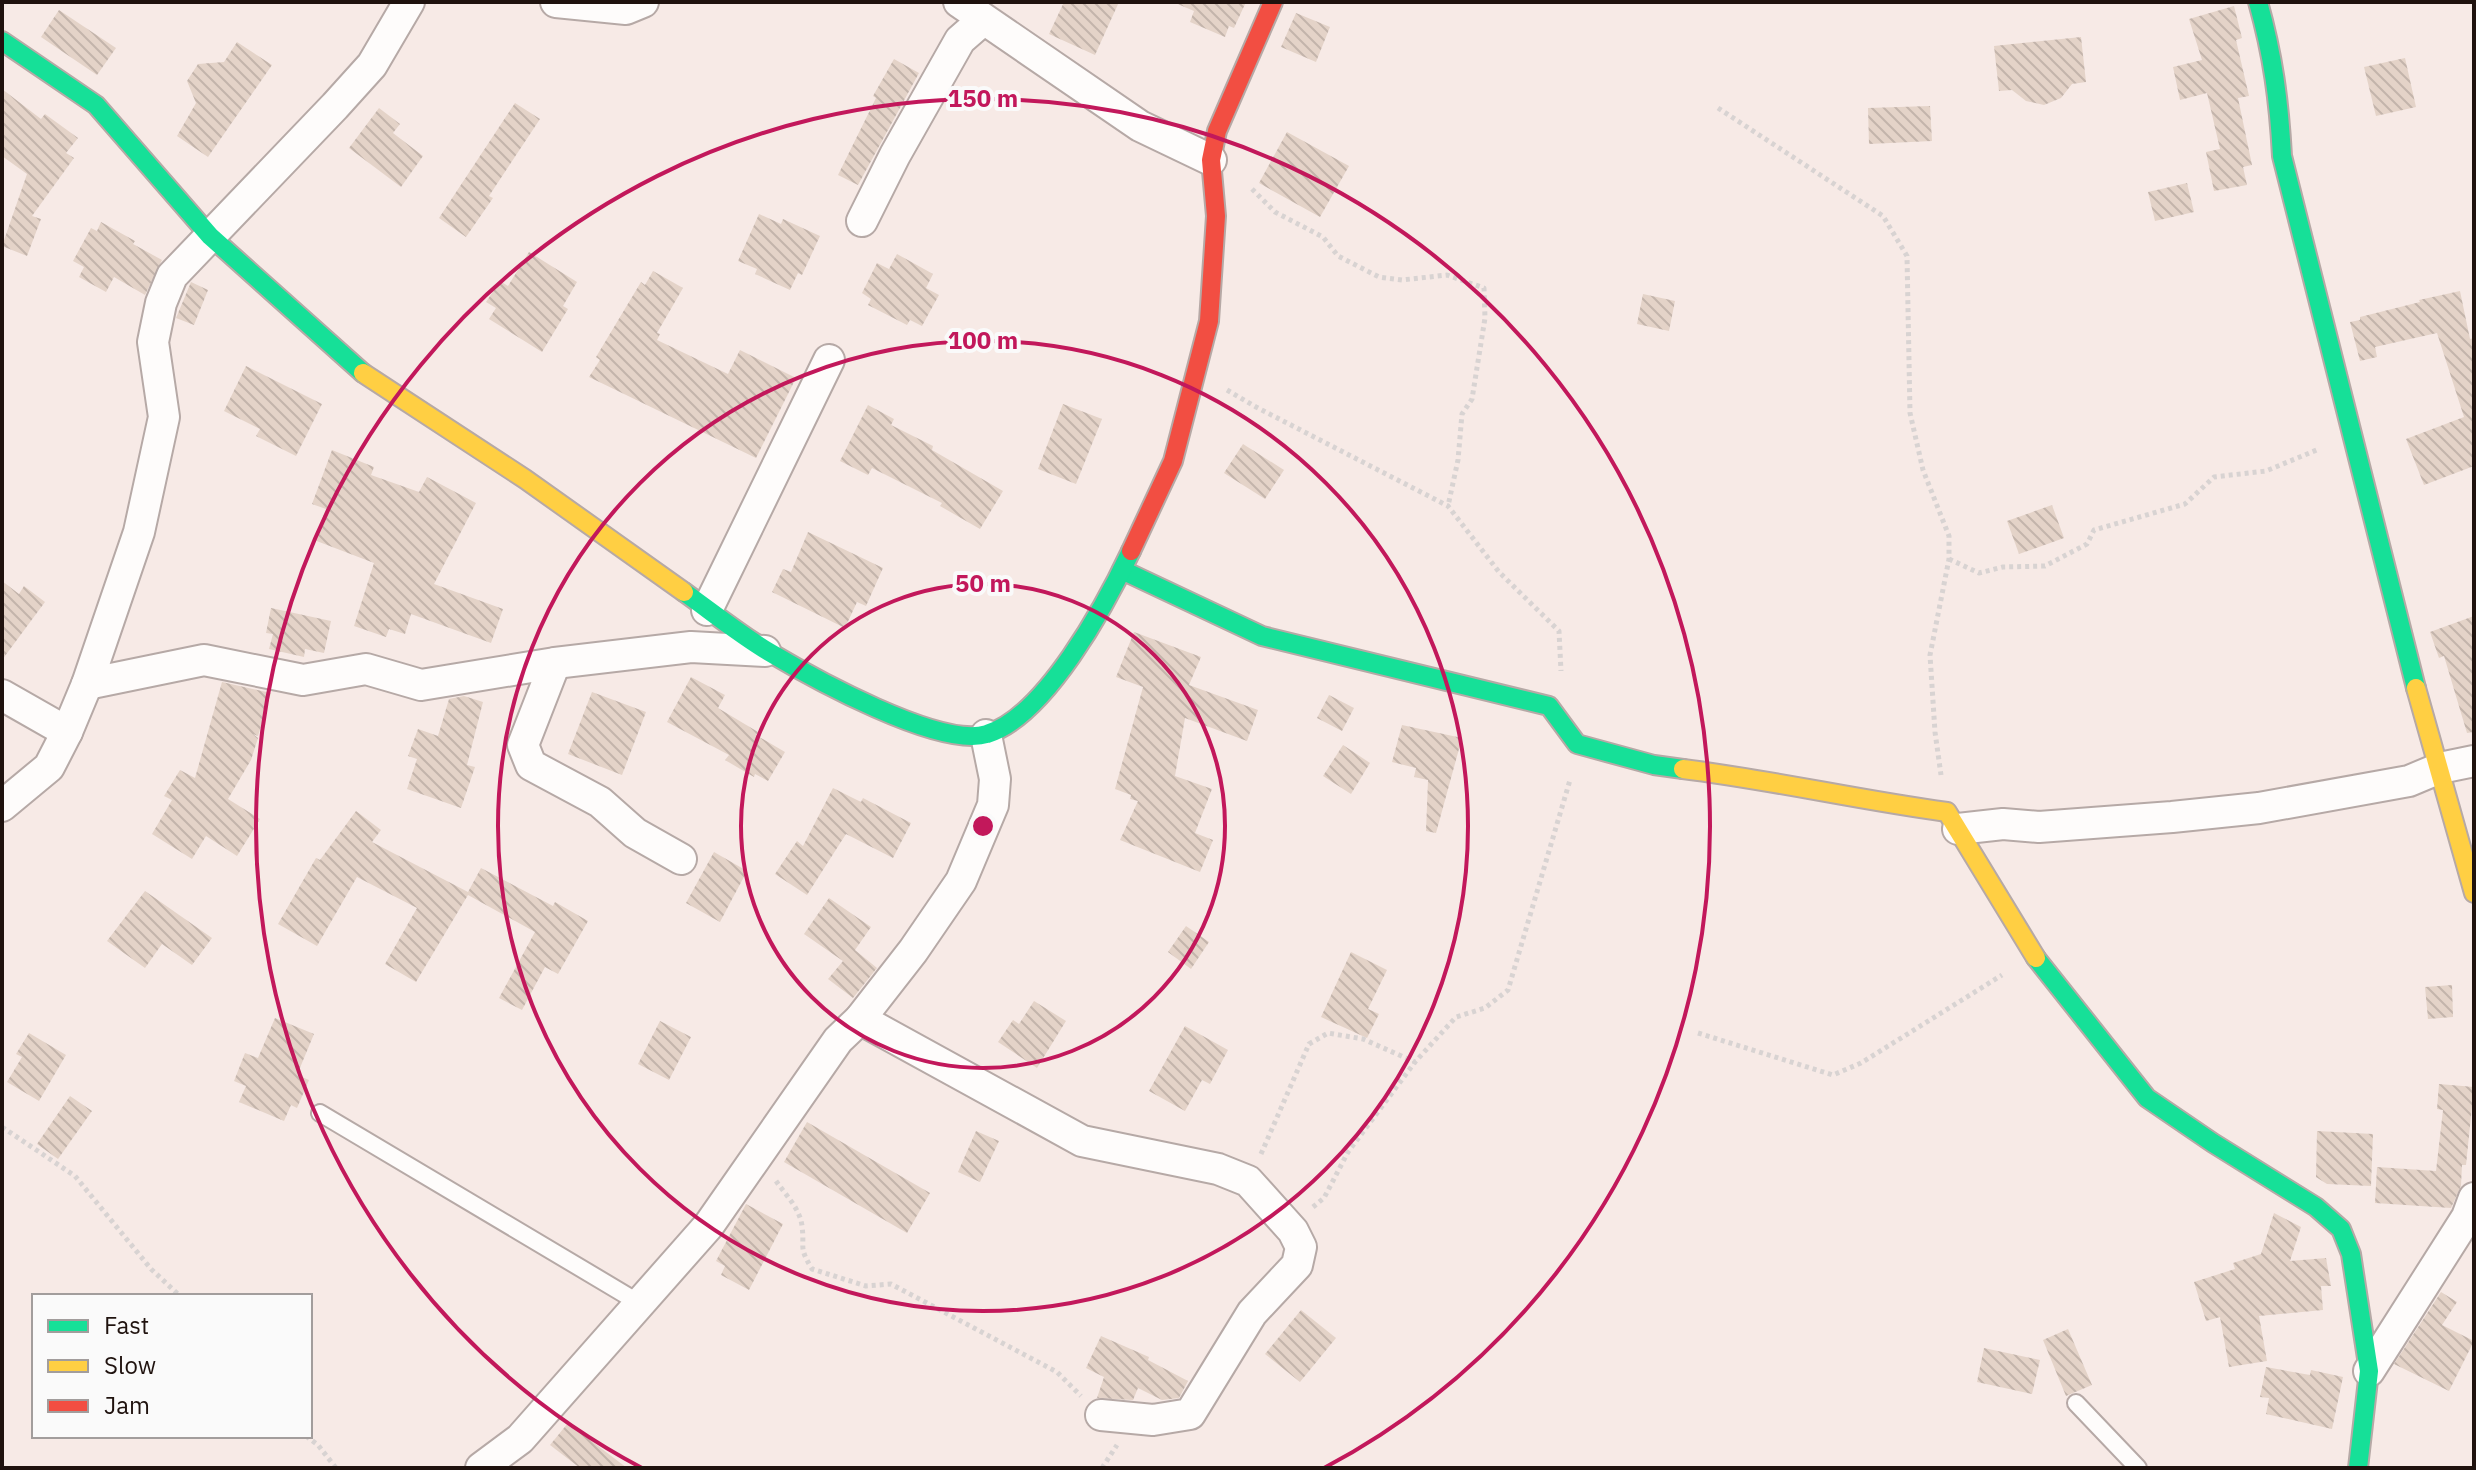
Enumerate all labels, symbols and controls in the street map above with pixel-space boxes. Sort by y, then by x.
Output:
text: 150 m [948,82,1018,114]
text: 100 m [948,324,1018,356]
text: 50 m [955,567,1011,599]
centre of rings [969,812,997,840]
legend [32,1294,312,1438]
text: Fast [104,1309,149,1341]
text: Slow [104,1349,156,1381]
text: Jam [104,1389,150,1421]

